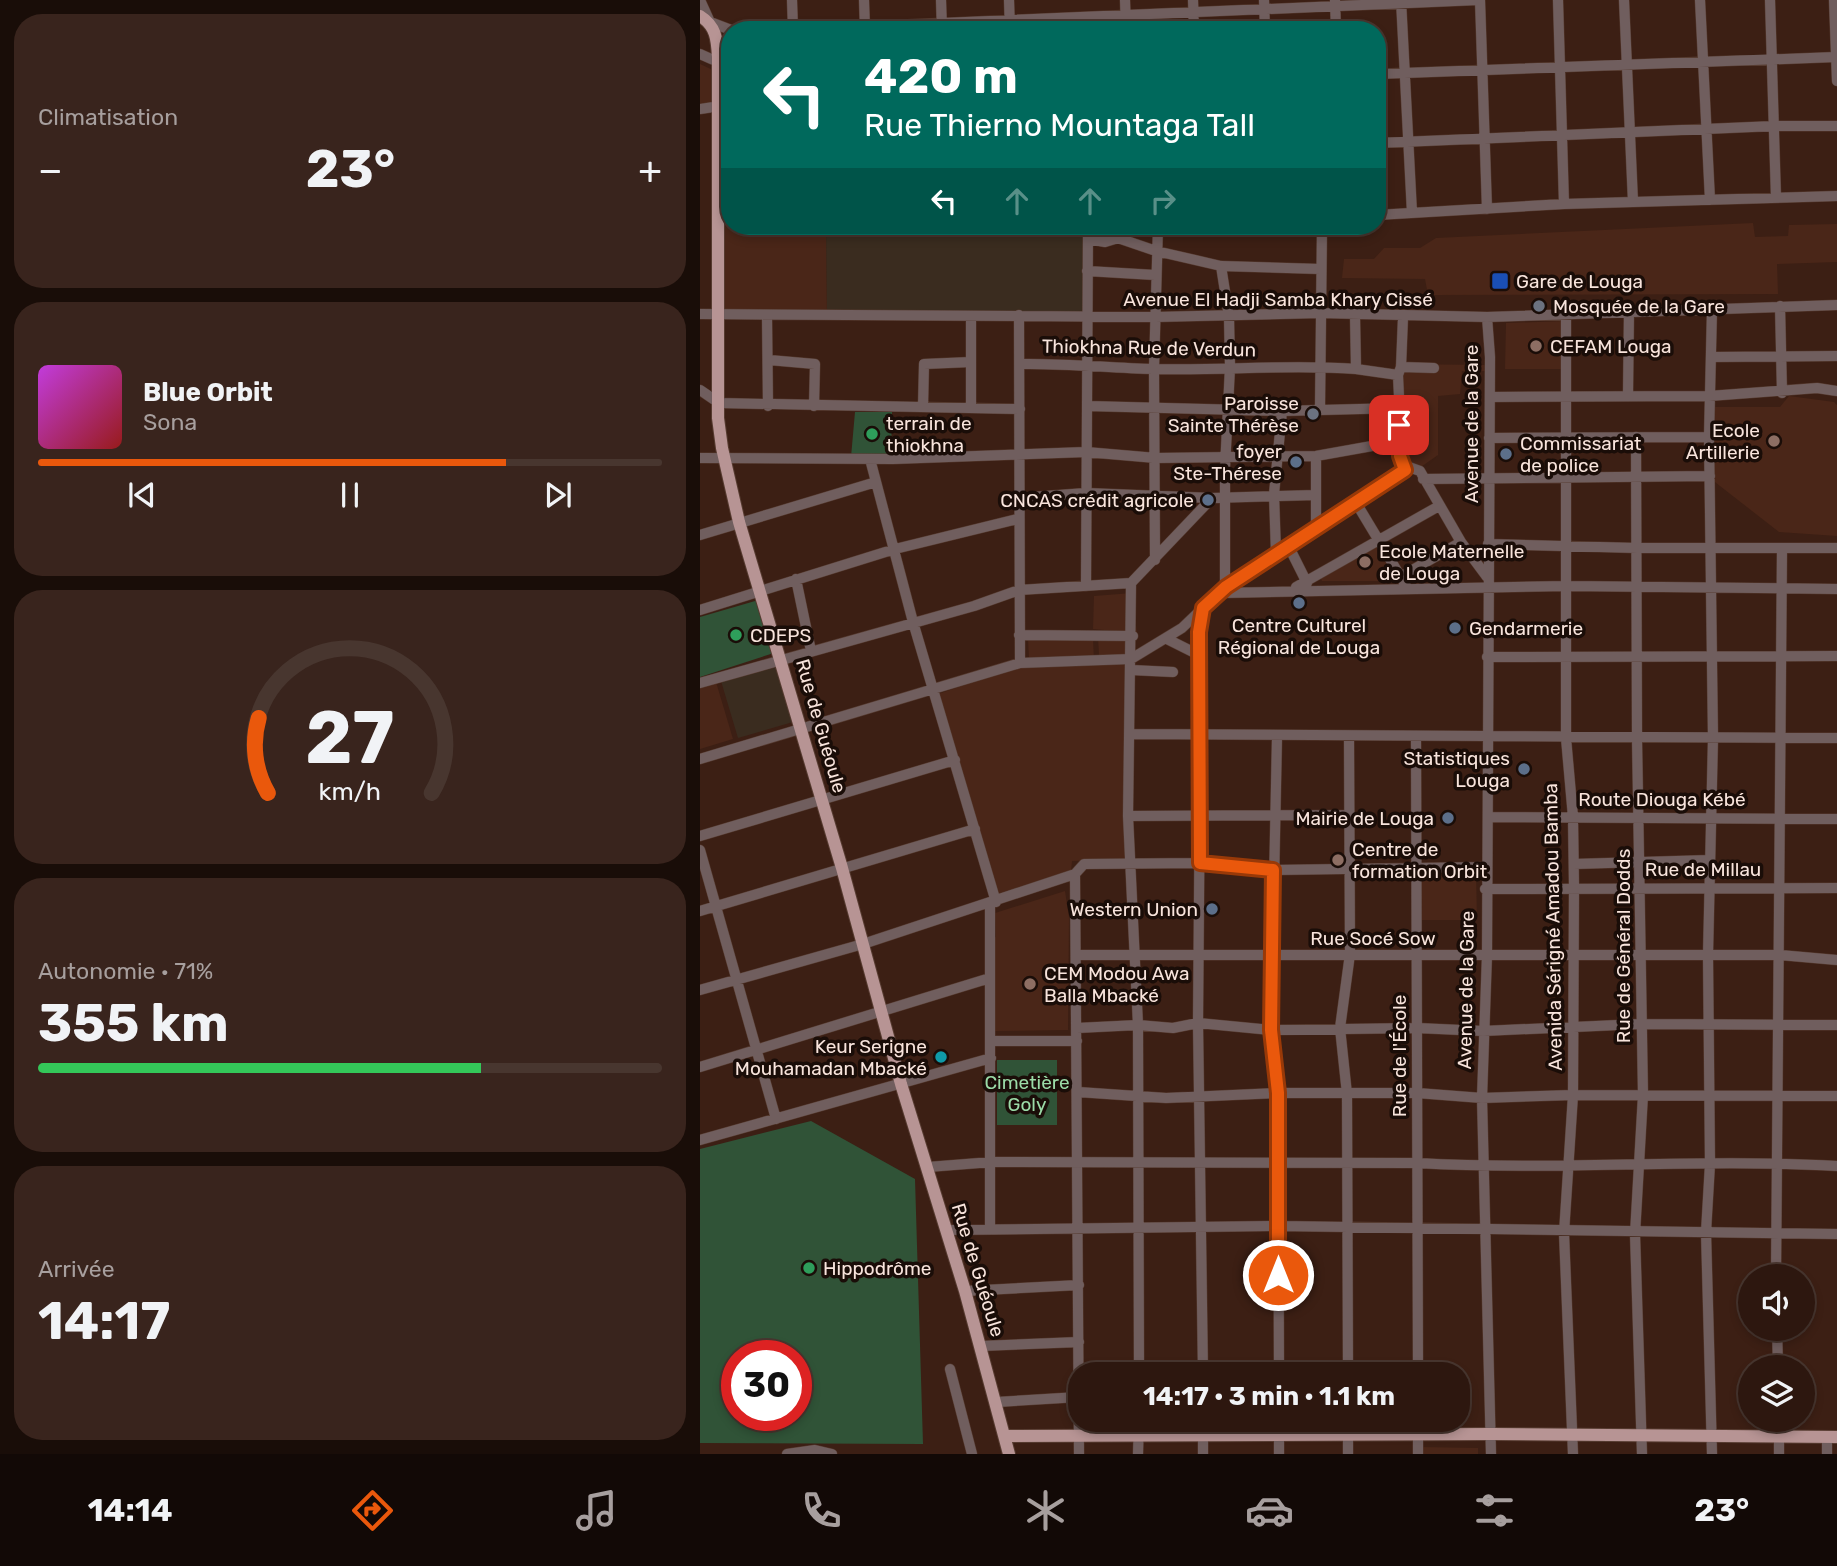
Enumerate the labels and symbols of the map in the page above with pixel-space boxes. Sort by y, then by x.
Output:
place label: Gare de Louga [1516,270,1643,293]
marker: Gare de Louga [1490,271,1510,291]
street label: Avenue El Hadji Samba Khary Cissé [1123,288,1433,311]
place label: Mosquée de la Gare [1553,295,1725,318]
marker: Mosquée de la Gare [1531,298,1547,314]
street label: Thiokhna Rue de Verdun [1042,335,1256,361]
place label: CEFAM Louga [1550,335,1672,358]
marker: CEFAM Louga [1528,338,1544,354]
street label: Avenue de la Gare [1460,345,1483,503]
place label: Paroisse Sainte Thérèse [1168,392,1299,437]
pin [1369,395,1429,455]
marker: Paroisse Sainte Thérèse [1305,406,1321,422]
place label: terrain de thiokhna [886,412,972,457]
place label: Ecole Artillerie [1686,419,1760,464]
marker: terrain de thiokhna [864,426,880,442]
place label: Commissariat de police [1520,432,1642,477]
marker: Ecole Artillerie [1766,433,1782,449]
place label: foyer Ste-Thérese [1173,440,1283,485]
marker: Commissariat de police [1498,446,1514,462]
marker: foyer Ste-Thérese [1288,454,1304,470]
place label: CNCAS crédit agricole [1000,489,1194,512]
marker: CNCAS crédit agricole [1200,492,1216,508]
place label: Ecole Maternelle de Louga [1379,540,1525,585]
marker: Ecole Maternelle de Louga [1357,554,1373,570]
marker: Centre Culturel Régional de Louga [1291,595,1307,611]
place label: Centre Culturel Régional de Louga [1218,614,1380,659]
place label: Gendarmerie [1469,617,1583,640]
marker: Gendarmerie [1447,620,1463,636]
place label: CDEPS [750,624,811,647]
marker: CDEPS [728,627,744,643]
street label: Rue de Guéoule [791,656,851,796]
place label: Statistiques Louga [1404,747,1510,792]
marker: Statistiques Louga [1516,761,1532,777]
street label: Avenida Sérigné Amadou Bamba [1539,783,1567,1071]
street label: Route Diouga Kébé [1578,788,1746,811]
place label: Mairie de Louga [1295,807,1434,830]
marker: Mairie de Louga [1440,810,1456,826]
place label: Centre de formation Orbit [1352,838,1488,883]
street label: Rue de Général Dodds [1612,849,1635,1043]
marker: Centre de formation Orbit [1330,852,1346,868]
street label: Rue de Millau [1645,858,1761,881]
place label: Western Union [1070,898,1198,921]
marker: Western Union [1204,901,1220,917]
street label: Avenue de la Gare [1453,910,1479,1070]
street label: Rue Socé Sow [1310,927,1436,950]
place label: CEM Modou Awa Balla Mbacké [1044,962,1190,1007]
marker: CEM Modou Awa Balla Mbacké [1022,976,1038,992]
street label: Rue de l'École [1388,995,1411,1117]
place label: Keur Serigne Mouhamadan Mbacké [735,1035,927,1080]
marker: Keur Serigne Mouhamadan Mbacké [933,1049,949,1065]
park label: Cimetière Goly [984,1071,1070,1116]
street label: Rue de Guéoule [947,1200,1009,1340]
position arrow [1241,1238,1315,1312]
place label: Hippodrôme [823,1257,932,1280]
marker: Hippodrôme [801,1260,817,1276]
speed limit sign: 30 [721,1340,812,1431]

